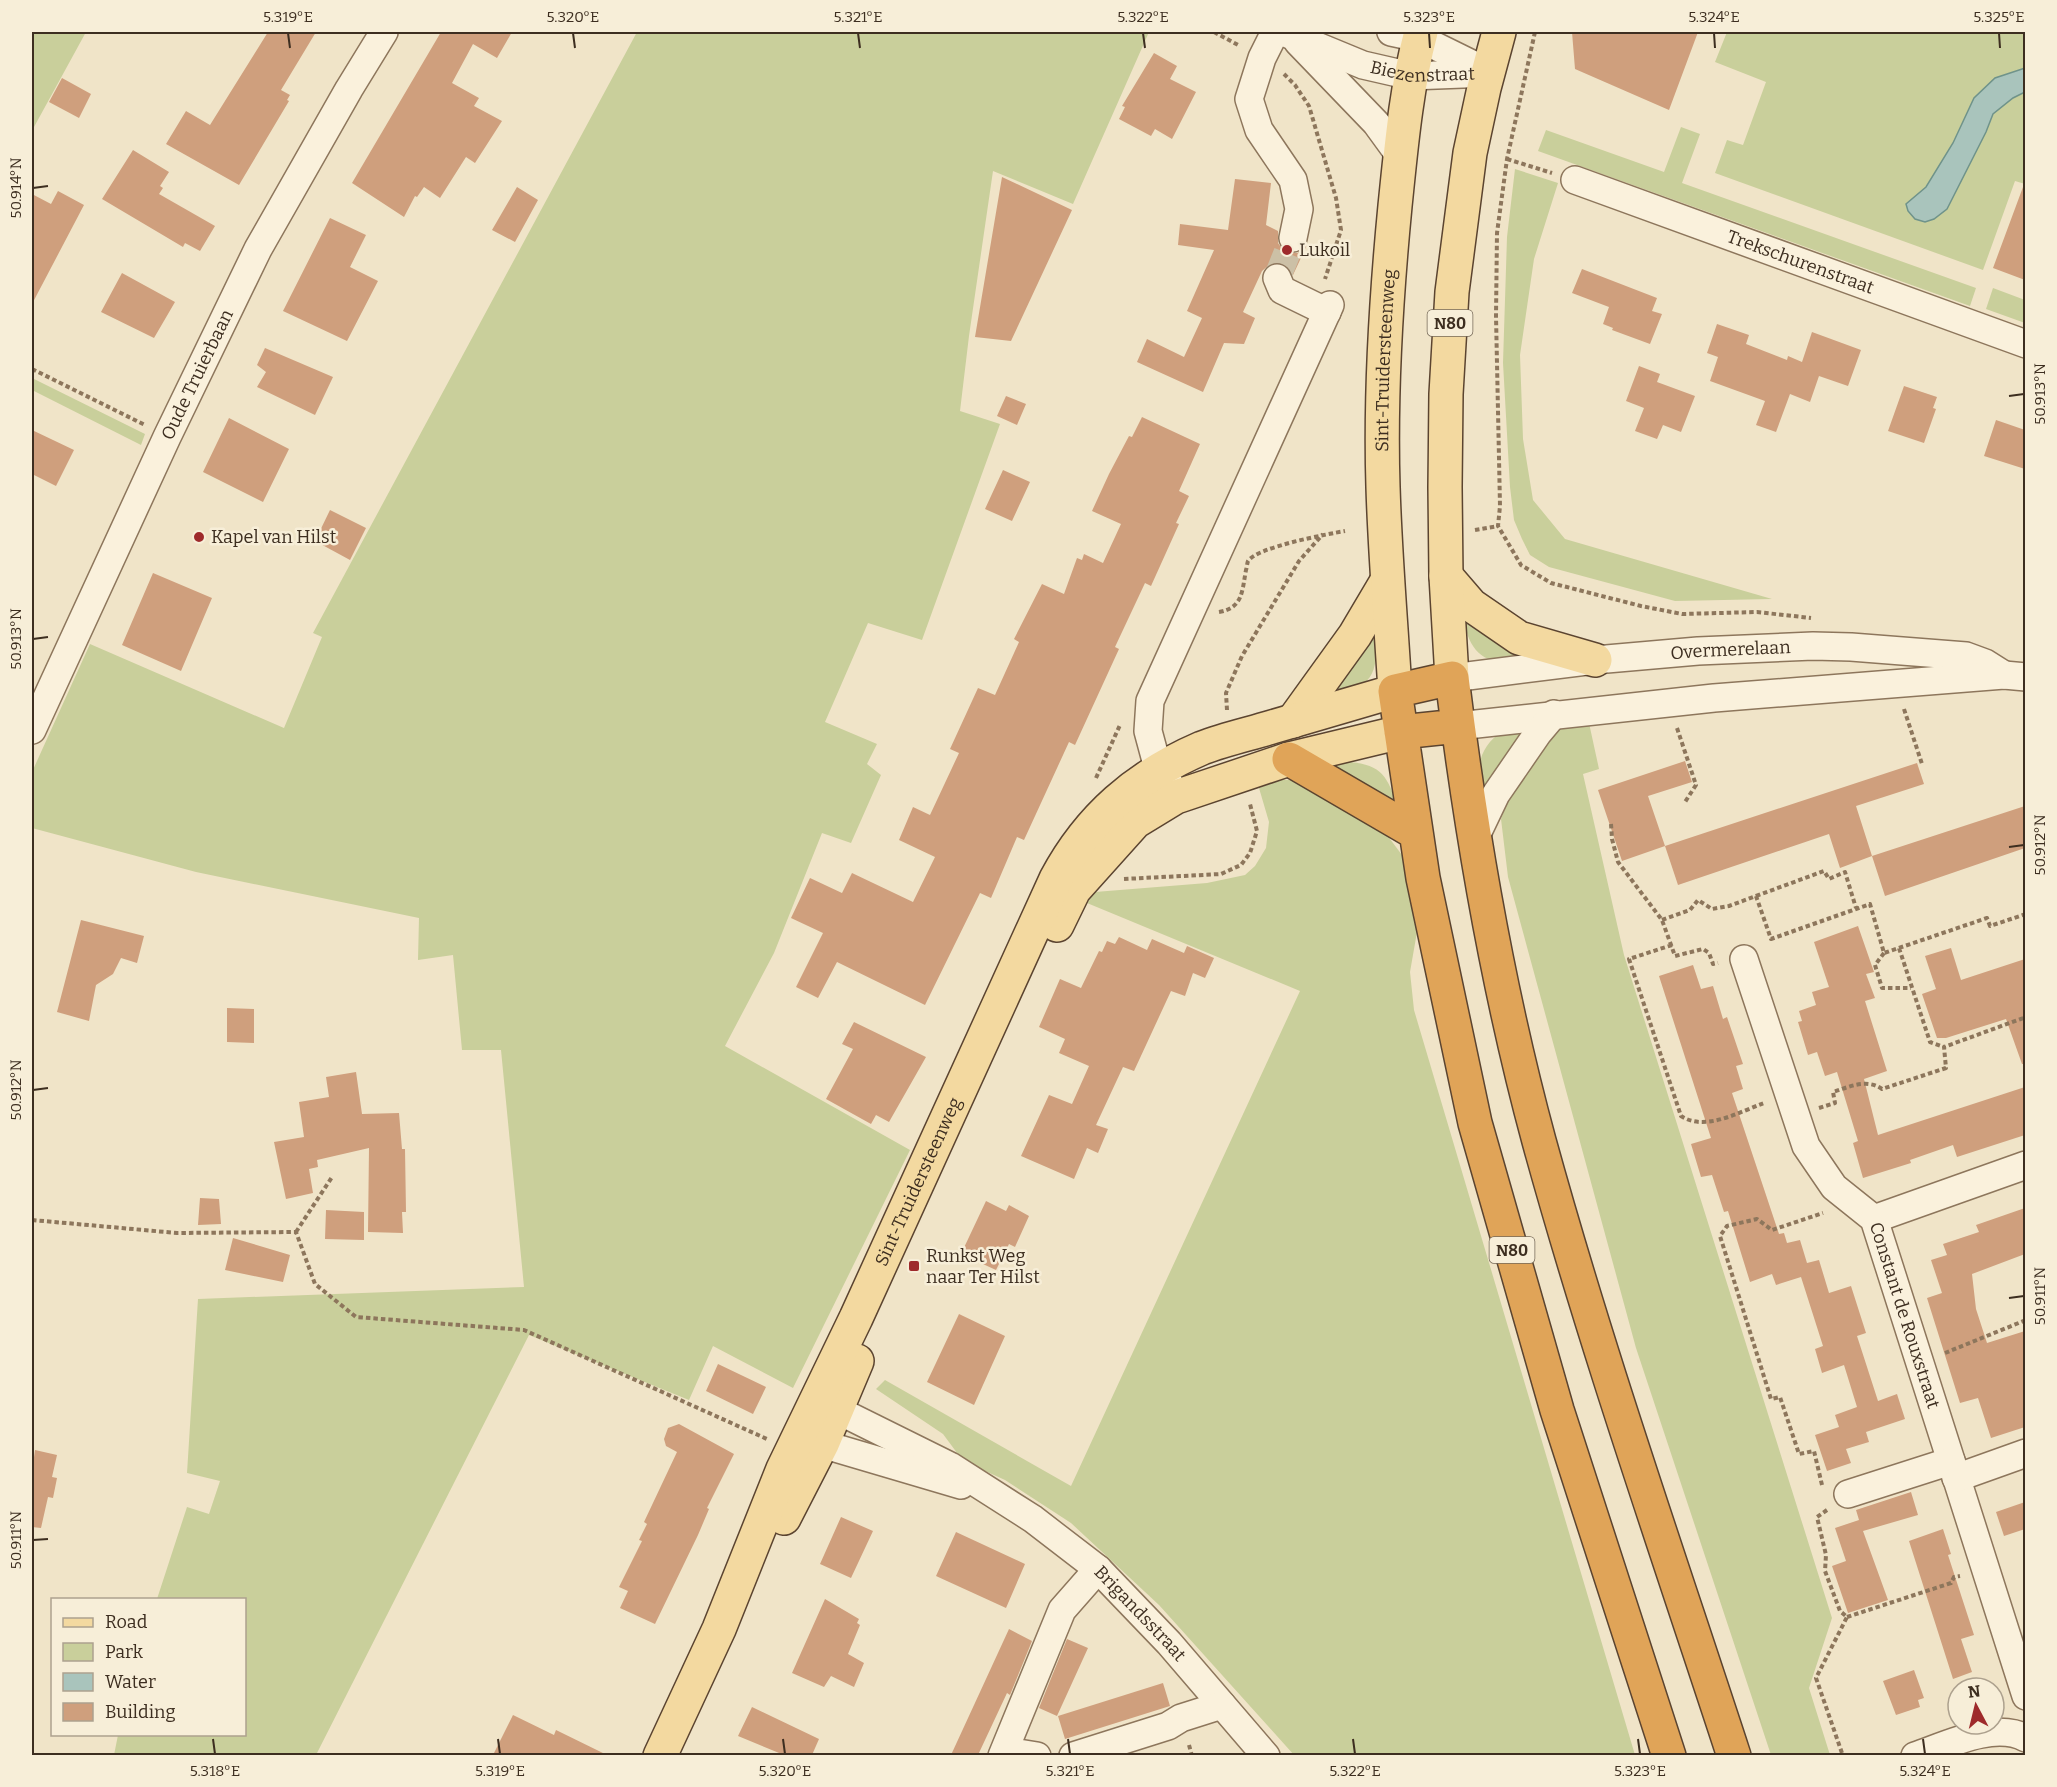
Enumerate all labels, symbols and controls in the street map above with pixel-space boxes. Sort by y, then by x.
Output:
text: 5.319°E [263,8,313,26]
text: 5.320°E [547,8,599,26]
text: 5.321°E [834,8,882,26]
text: 5.322°E [1117,8,1169,26]
text: 5.323°E [1403,8,1455,26]
text: 5.324°E [1688,8,1740,26]
text: 5.325°E [1973,8,2025,26]
street label: Biezenstraat [1368,56,1476,88]
text: 50.914°N [7,157,25,219]
street label: Trekschurenstraat [1724,225,1877,299]
place label: Lukoil [1299,239,1350,261]
marker: Lukoil [1280,243,1294,257]
street label: Sint-Truidersteenweg [1371,268,1400,452]
street label: Oude Truierbaan [156,305,238,443]
road number: N80 [1428,310,1472,336]
text: 50.913°N [2031,363,2049,425]
place label: Kapel van Hilst [211,526,337,548]
marker: Kapel van Hilst [192,530,206,544]
text: 50.913°N [7,608,25,670]
street label: Overmerelaan [1669,636,1792,664]
text: 50.912°N [2031,814,2049,876]
text: 50.912°N [7,1059,25,1121]
street label: Sint-Truidersteenweg [870,1094,966,1269]
street label: Constant de Rouxstraat [1865,1219,1945,1412]
road number: N80 [1490,1237,1534,1263]
place label: Runkst Weg naar Ter Hilst [926,1245,1040,1288]
marker: Runkst Weg naar Ter Hilst [907,1259,921,1273]
text: 50.911°N [2031,1267,2049,1325]
text: 50.911°N [7,1511,25,1569]
street label: Brigandsstraat [1090,1561,1191,1666]
legend [51,1598,246,1736]
text: Road [105,1611,148,1633]
text: Park [105,1641,144,1663]
text: Water [105,1671,156,1693]
north arrow [1946,1676,2006,1736]
text: N [1967,1681,1982,1702]
text: Building [105,1701,176,1723]
text: 5.318°E [190,1762,240,1780]
text: 5.319°E [475,1762,525,1780]
text: 5.320°E [759,1762,811,1780]
text: 5.321°E [1046,1762,1094,1780]
text: 5.322°E [1329,1762,1381,1780]
text: 5.323°E [1614,1762,1666,1780]
text: 5.324°E [1899,1762,1951,1780]

